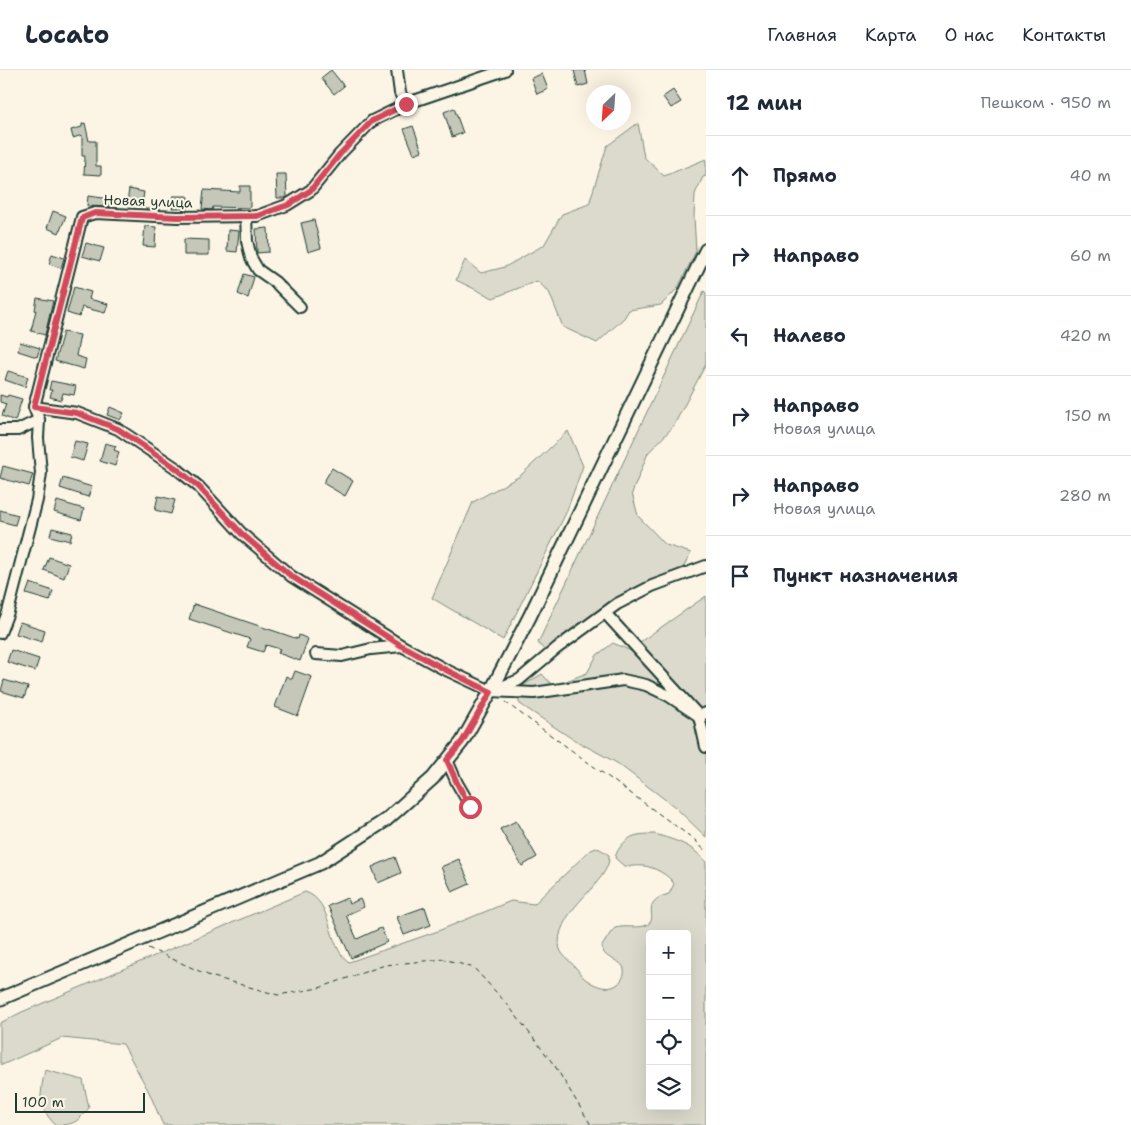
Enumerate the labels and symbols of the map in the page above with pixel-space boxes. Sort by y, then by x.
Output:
north arrow [586,85,631,130]
route end [395,93,418,116]
street label: Новая улица [103,190,193,212]
route start [459,796,482,819]
scale bar [15,1090,145,1113]

